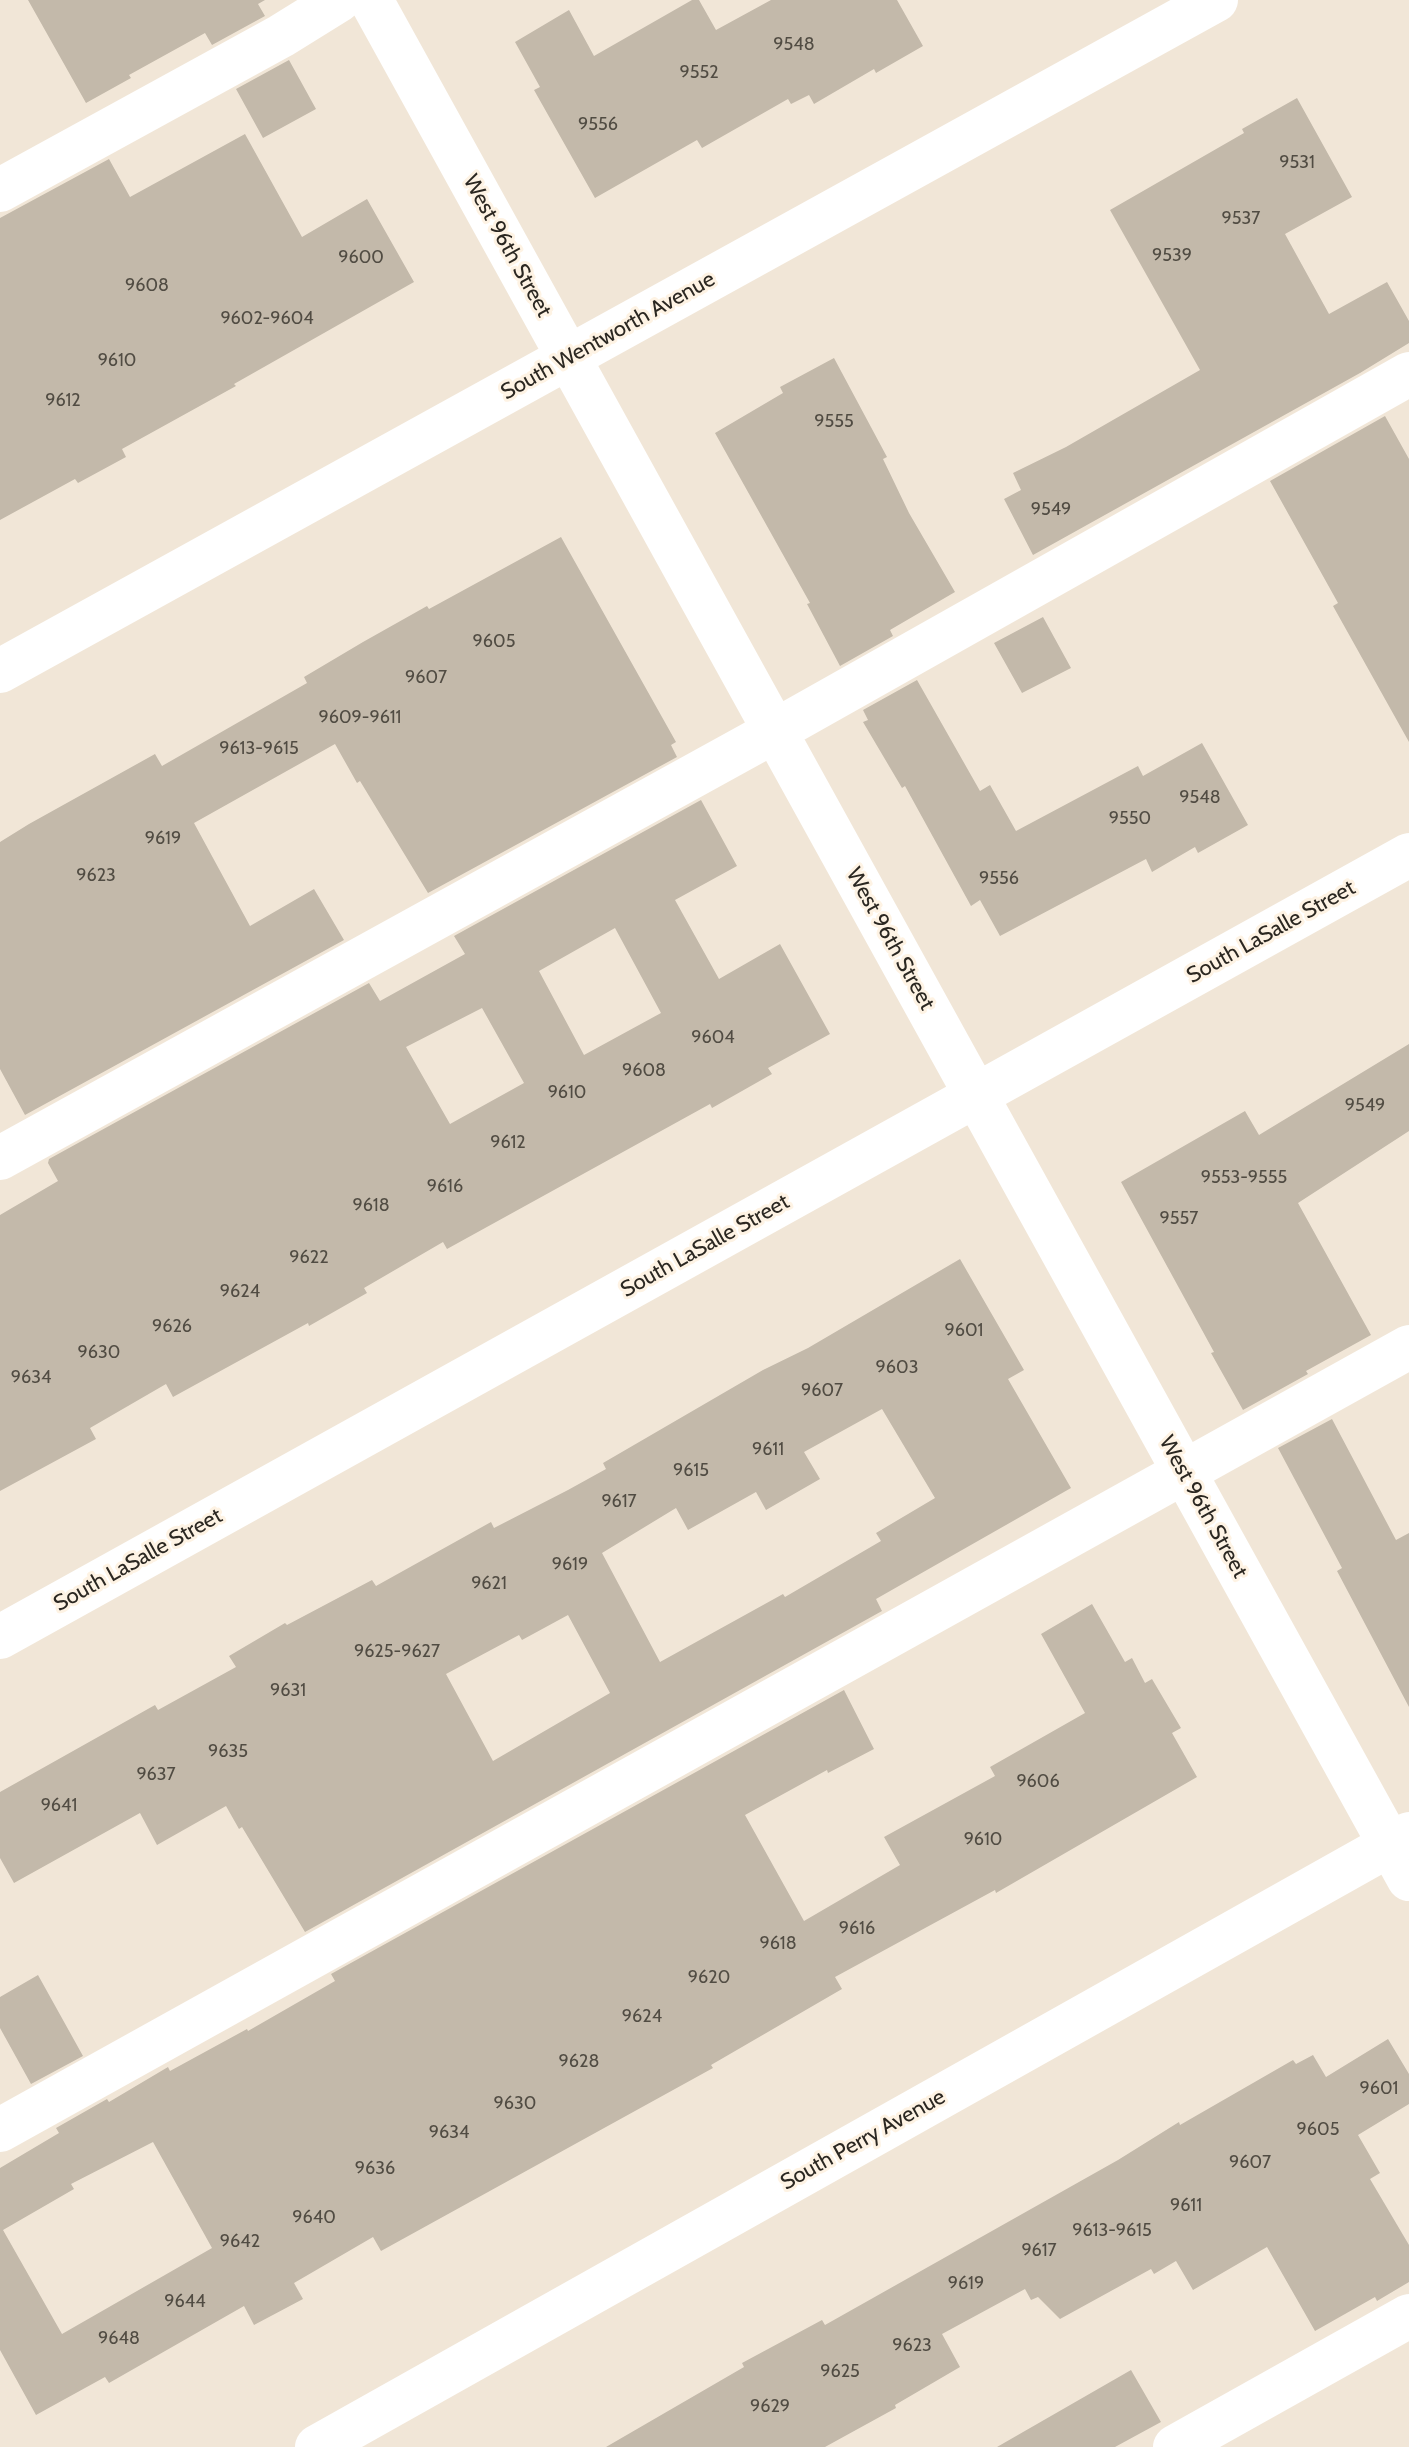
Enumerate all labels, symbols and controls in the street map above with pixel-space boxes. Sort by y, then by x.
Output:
house number: 9548 [773,34,815,56]
house number: 9552 [679,62,719,84]
house number: 9556 [578,114,618,136]
house number: 9531 [1279,152,1315,174]
street label: West 96th Street [457,170,557,322]
house number: 9537 [1222,208,1260,230]
house number: 9539 [1152,245,1192,267]
house number: 9600 [338,247,384,269]
street label: South Wentworth Avenue [496,266,720,406]
house number: 9608 [125,275,169,297]
house number: 9602-9604 [220,308,314,330]
house number: 9610 [98,350,136,372]
house number: 9612 [45,390,81,412]
house number: 9555 [814,411,854,433]
house number: 9549 [1031,499,1071,521]
house number: 9605 [473,631,515,653]
house number: 9607 [405,667,447,689]
house number: 9609-9611 [319,707,401,729]
house number: 9613-9615 [219,738,299,760]
house number: 9548 [1179,787,1221,809]
house number: 9550 [1109,808,1151,830]
house number: 9619 [145,828,181,850]
street label: West 96th Street [840,863,940,1015]
house number: 9623 [76,865,116,887]
house number: 9556 [979,868,1019,890]
street label: South LaSalle Street [1182,875,1360,989]
house number: 9604 [691,1027,735,1049]
house number: 9608 [622,1060,666,1082]
house number: 9610 [548,1082,586,1104]
house number: 9549 [1345,1095,1385,1117]
house number: 9612 [490,1132,526,1154]
house number: 9553-9555 [1201,1167,1287,1189]
house number: 9616 [427,1176,463,1198]
street label: South LaSalle Street [616,1189,794,1303]
house number: 9618 [352,1195,390,1217]
house number: 9557 [1160,1208,1198,1230]
house number: 9622 [289,1247,329,1269]
house number: 9624 [220,1281,260,1303]
house number: 9626 [152,1316,192,1338]
house number: 9601 [945,1320,983,1342]
house number: 9630 [78,1342,120,1364]
house number: 9603 [876,1357,918,1379]
house number: 9634 [11,1367,51,1389]
house number: 9607 [801,1380,843,1402]
street label: West 96th Street [1153,1431,1253,1583]
house number: 9611 [752,1439,784,1461]
house number: 9615 [673,1460,709,1482]
house number: 9617 [601,1491,637,1513]
street label: South LaSalle Street [49,1503,227,1617]
house number: 9619 [552,1554,588,1576]
house number: 9621 [471,1573,507,1595]
house number: 9625-9627 [354,1641,440,1663]
house number: 9631 [270,1680,306,1702]
house number: 9635 [208,1741,248,1763]
house number: 9637 [136,1764,176,1786]
house number: 9606 [1016,1771,1060,1793]
house number: 9641 [41,1795,77,1817]
house number: 9610 [964,1829,1002,1851]
house number: 9616 [839,1918,875,1940]
house number: 9618 [759,1933,797,1955]
house number: 9620 [688,1967,730,1989]
house number: 9624 [622,2006,662,2028]
house number: 9628 [559,2051,599,2073]
house number: 9601 [1360,2078,1398,2100]
street label: South Perry Avenue [776,2084,950,2196]
house number: 9630 [494,2093,536,2115]
house number: 9605 [1297,2119,1339,2141]
house number: 9634 [429,2122,469,2144]
house number: 9607 [1229,2152,1271,2174]
house number: 9636 [355,2158,395,2180]
house number: 9611 [1170,2195,1202,2217]
house number: 9640 [292,2207,336,2229]
house number: 9613-9615 [1072,2220,1152,2242]
house number: 9642 [220,2231,260,2253]
house number: 9617 [1021,2240,1057,2262]
house number: 9619 [948,2273,984,2295]
house number: 9644 [164,2291,206,2313]
house number: 9648 [98,2328,140,2350]
house number: 9623 [892,2335,932,2357]
house number: 9625 [820,2361,860,2383]
house number: 9629 [750,2396,790,2418]

